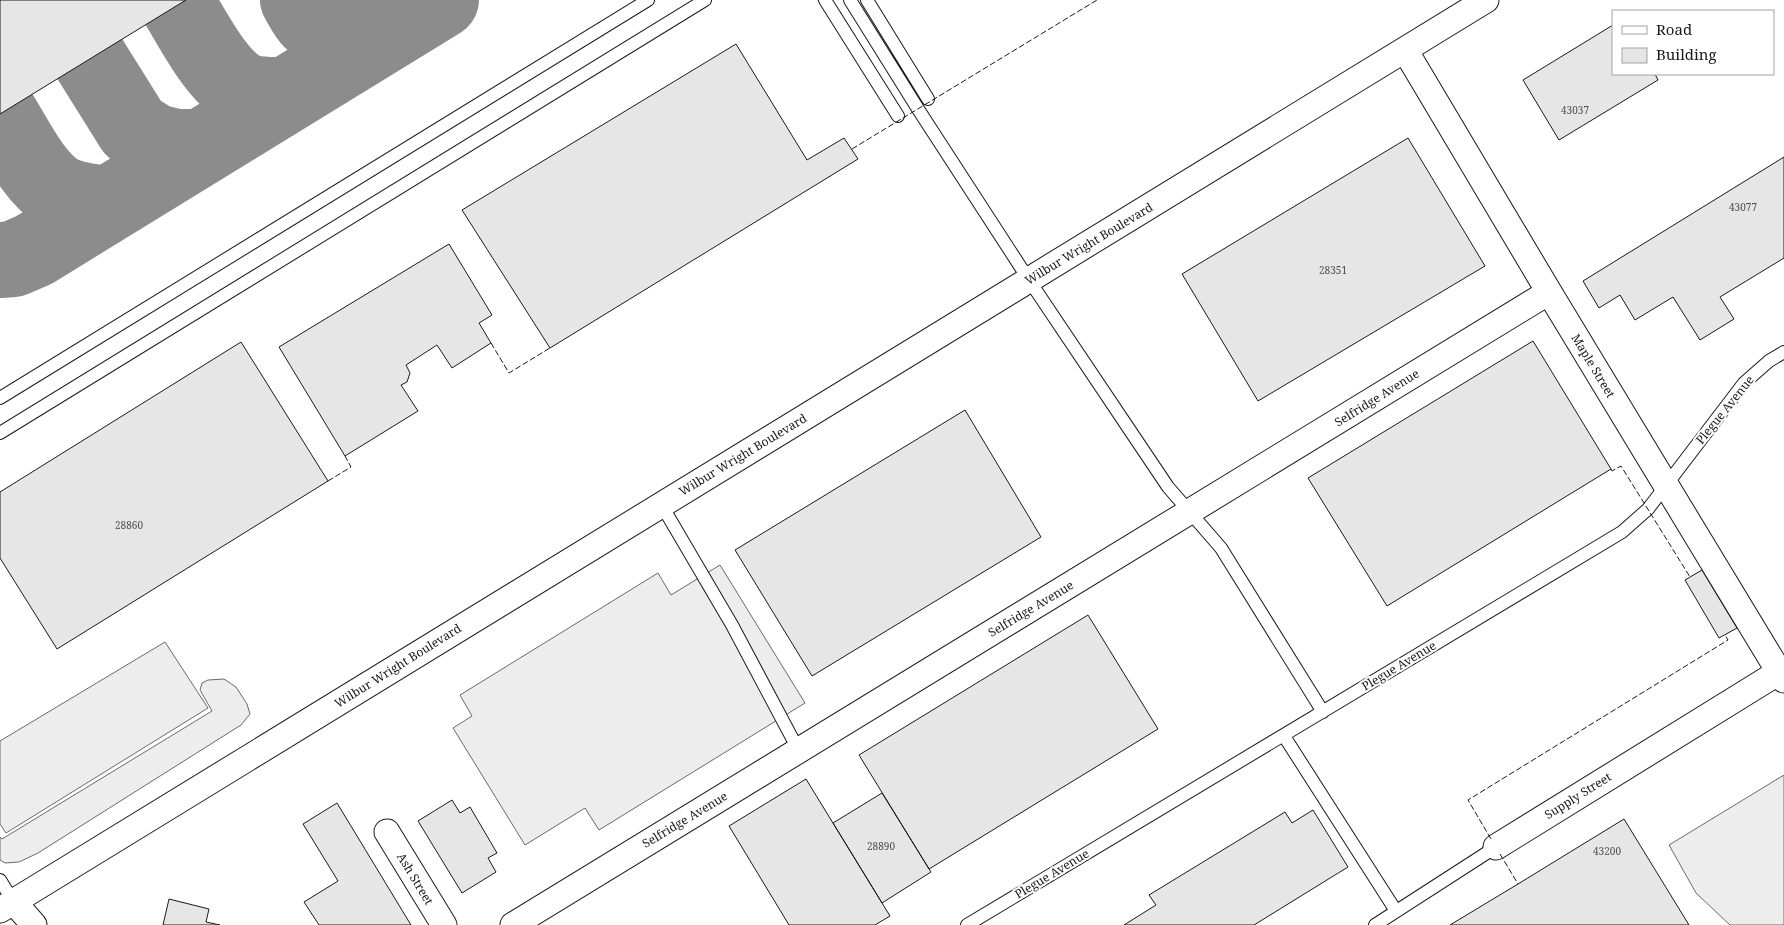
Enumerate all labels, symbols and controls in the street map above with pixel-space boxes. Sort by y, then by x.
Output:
legend [1612,10,1774,75]
text: Road [1656,19,1692,39]
text: Building [1656,44,1717,64]
house number: 43037 [1561,103,1589,117]
street label: Wilbur Wright Boulevard [1022,198,1156,289]
house number: 43077 [1729,200,1757,214]
house number: 28351 [1319,263,1347,277]
street label: Maple Street [1568,330,1619,401]
street label: Selfridge Avenue [1331,365,1422,430]
street label: Plegue Avenue [1692,372,1758,448]
street label: Wilbur Wright Boulevard [676,409,810,500]
house number: 28860 [115,518,143,532]
street label: Selfridge Avenue [985,576,1077,641]
street label: Wilbur Wright Boulevard [331,619,465,712]
street label: Plegue Avenue [1358,637,1439,694]
street label: Supply Street [1541,768,1614,823]
street label: Selfridge Avenue [639,787,731,852]
house number: 28890 [867,839,895,853]
house number: 43200 [1593,844,1621,858]
street label: Plegue Avenue [1011,845,1092,902]
street label: Ash Street [393,849,438,908]

